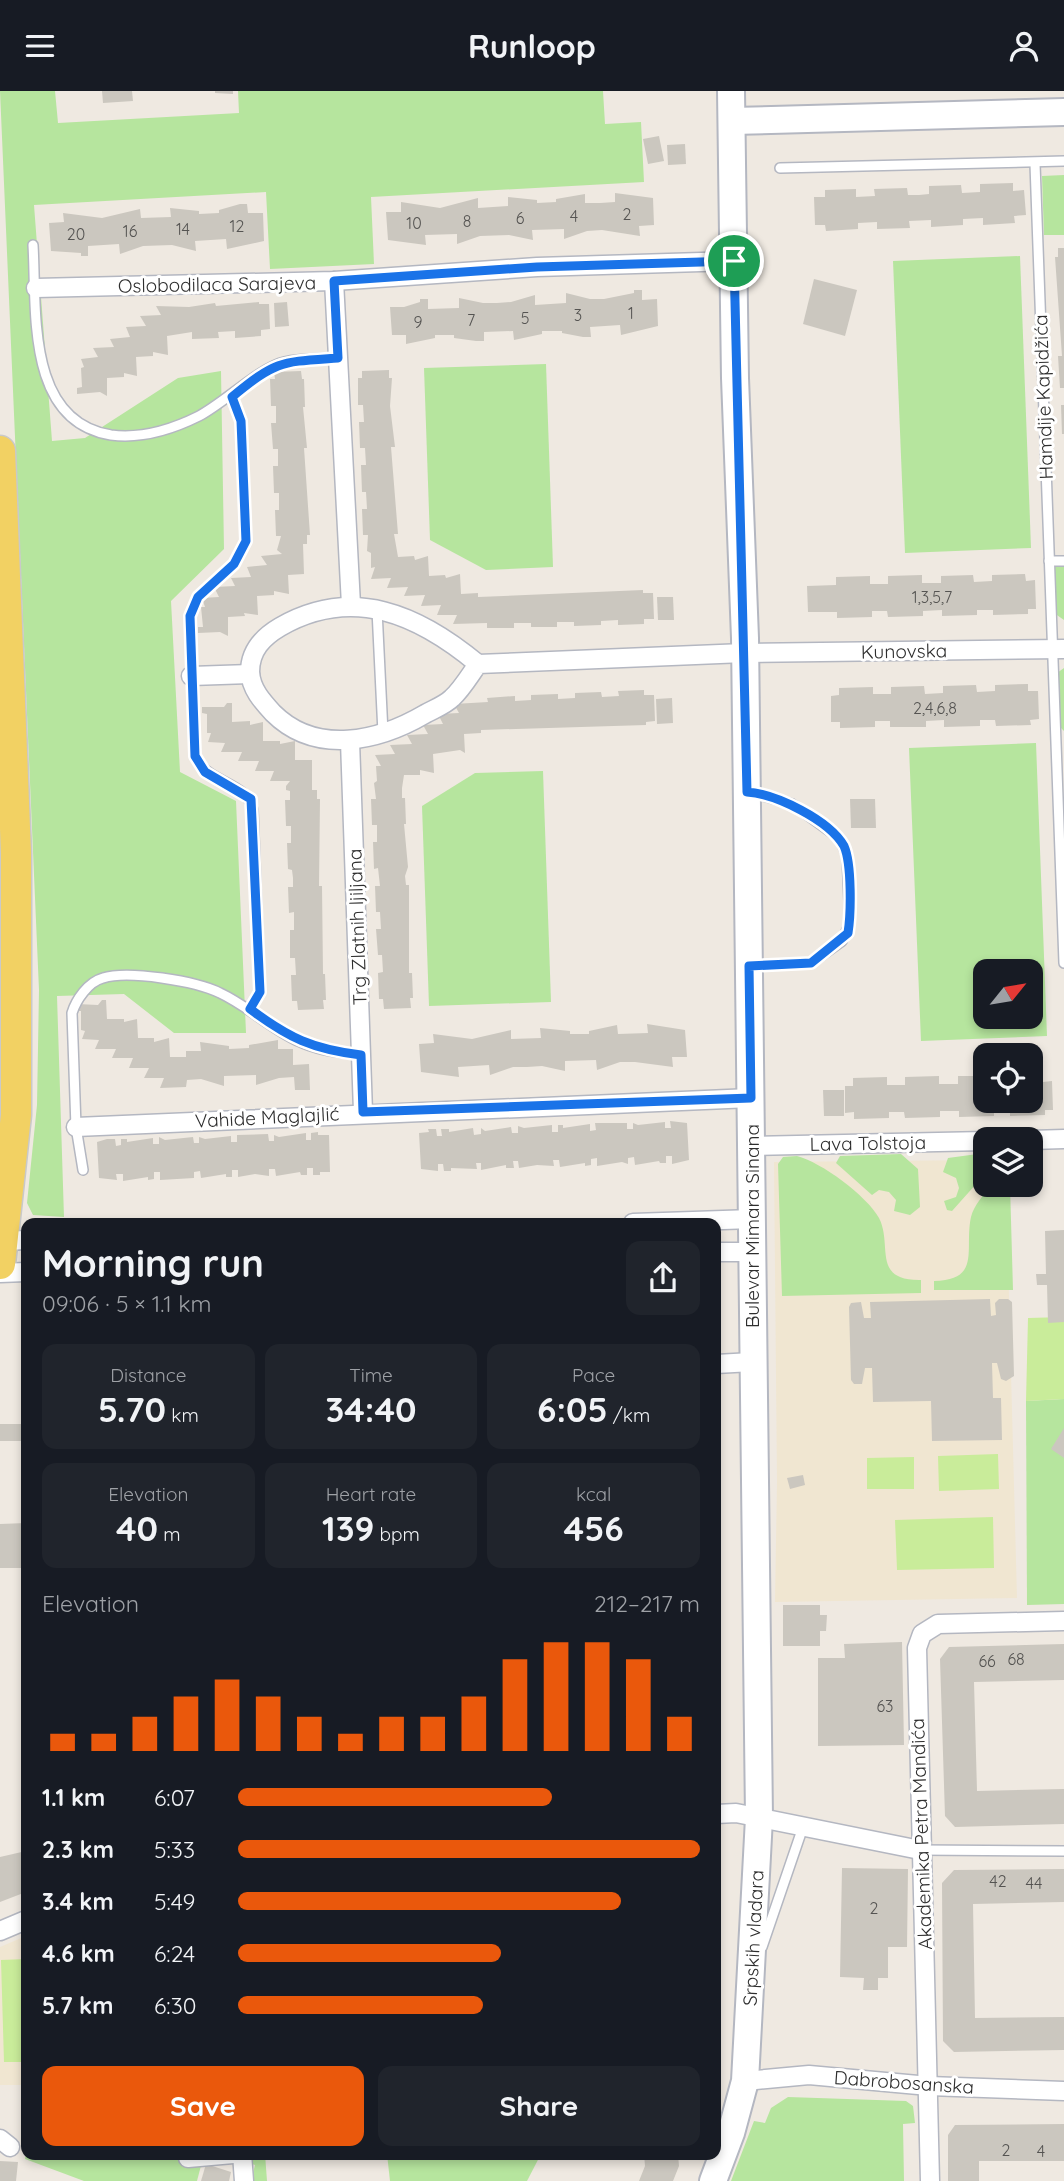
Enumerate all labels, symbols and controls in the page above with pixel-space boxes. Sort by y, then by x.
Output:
text: Runloop [468,26,596,66]
icon: menu [21,27,59,65]
icon: person [1005,27,1043,65]
house number: 2 [623,204,632,224]
house number: 4 [570,206,578,226]
house number: 6 [516,208,525,228]
house number: 8 [463,211,471,231]
house number: 10 [406,213,422,233]
house number: 12 [230,216,245,236]
house number: 14 [176,219,190,239]
house number: 16 [123,221,138,241]
house number: 20 [67,224,85,244]
pin [704,231,764,291]
icon: arrive [715,242,753,280]
street label: Oslobodilaca Sarajeva [118,270,316,298]
house number: 1 [628,303,634,323]
house number: 3 [574,305,582,325]
house number: 5 [521,308,529,328]
house number: 7 [467,310,475,330]
house number: 9 [414,312,423,332]
street label: Hamdije Kapidžića [1028,314,1058,480]
house number: 1,3,5,7 [912,587,952,607]
street label: Kunovska [861,638,947,664]
house number: 2,4,6,8 [913,698,957,718]
street label: Trg Zlatnih ljiljana [342,848,372,1006]
north arrow [973,959,1043,1029]
map controls [973,959,1043,1197]
button: locate [973,1043,1043,1113]
street label: Vahide Maglajlić [194,1101,340,1133]
street label: Bulevar Mimara Sinana [740,1124,764,1328]
button: layers [973,1127,1043,1197]
street label: Lava Tolstoja [810,1130,926,1156]
text: Morning run [42,1239,264,1287]
button: share [626,1241,700,1315]
text: 09:06 · 5 × 1.1 km [42,1289,211,1318]
text: Distance [110,1363,186,1387]
text: Time [349,1363,393,1387]
text: Pace [572,1363,615,1387]
text: 5.70 [98,1387,166,1431]
text: 34:40 [325,1387,417,1431]
text: 6:05 [537,1387,608,1431]
text: km [166,1403,199,1427]
text: /km [608,1403,650,1427]
text: Elevation [108,1482,188,1506]
text: Heart rate [326,1482,416,1506]
text: kcal [576,1482,611,1506]
text: 40 [116,1506,158,1550]
text: 139 [322,1506,374,1550]
text: 456 [564,1506,624,1550]
text: m [158,1522,181,1546]
text: bpm [374,1522,420,1546]
text: Elevation [42,1589,139,1618]
text: 212–217 m [594,1589,700,1618]
house number: 68 [1007,1649,1025,1669]
house number: 66 [978,1651,996,1671]
house number: 63 [877,1696,894,1716]
street label: Akademika Petra Mandića [905,1718,937,1950]
text: 1.1 km [42,1783,105,1812]
text: 6:07 [154,1783,195,1812]
text: 2.3 km [42,1835,114,1864]
text: 5:33 [154,1835,195,1864]
street label: Srpskih vladara [737,1869,769,2007]
house number: 42 [989,1871,1007,1891]
house number: 44 [1026,1873,1042,1893]
text: 3.4 km [42,1887,114,1916]
text: 5:49 [154,1887,195,1916]
house number: 2 [870,1898,879,1918]
text: 4.6 km [42,1939,115,1968]
text: 6:24 [154,1939,195,1968]
text: 5.7 km [42,1991,113,2020]
text: 6:30 [154,1991,196,2020]
street label: Dabrobosanska [833,2065,975,2099]
button: Save [42,2066,364,2146]
button: Share [378,2066,700,2146]
house number: 2 [1002,2140,1011,2160]
house number: 4 [1037,2141,1045,2161]

